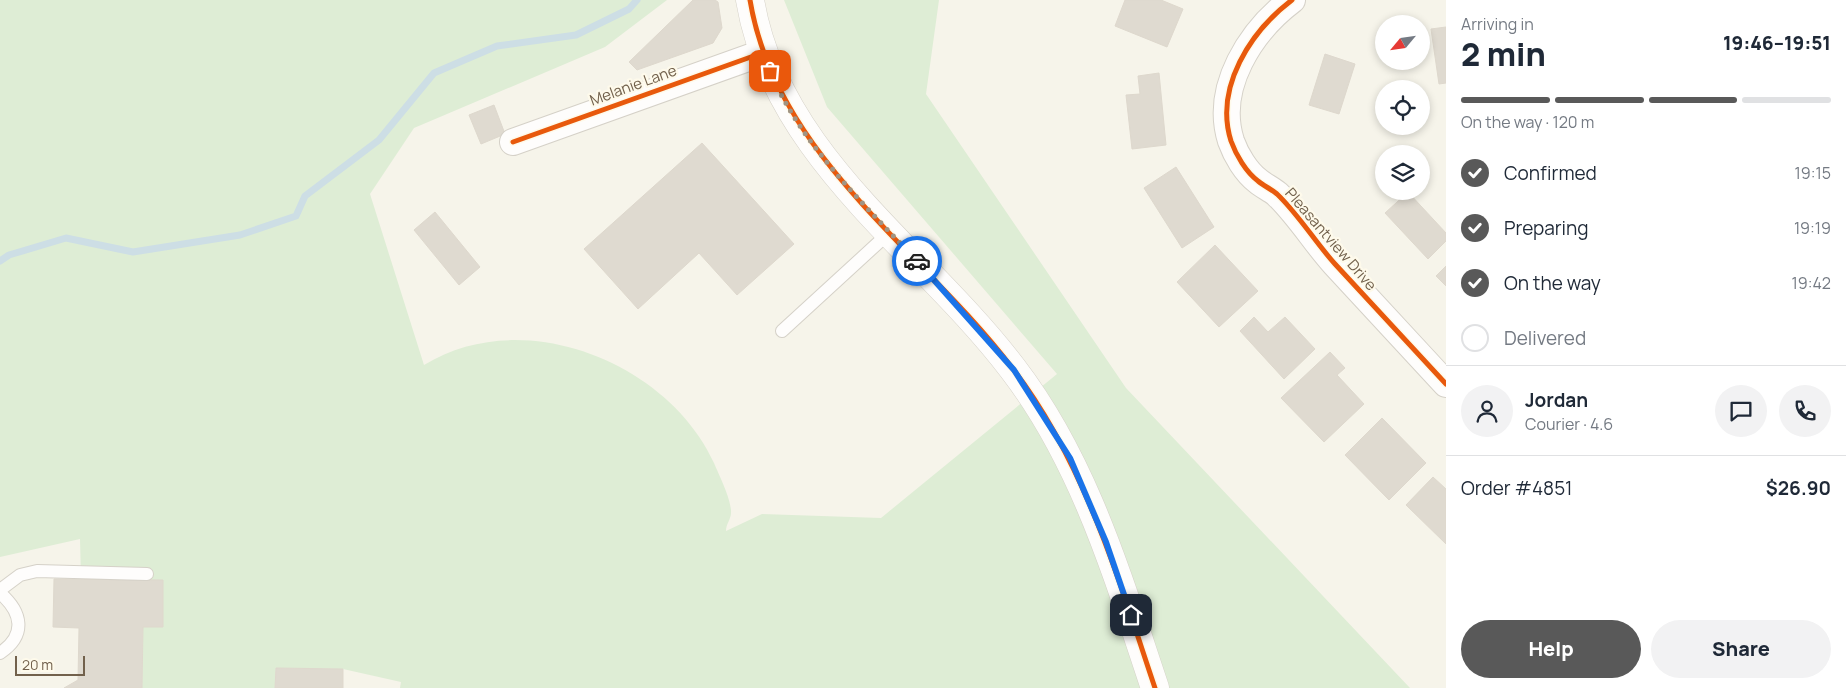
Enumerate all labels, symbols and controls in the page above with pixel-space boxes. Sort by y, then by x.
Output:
text: Arriving in [1461,13,1534,35]
north arrow [1375,15,1430,70]
map controls [1375,15,1430,200]
text: 19:46–19:51 [1723,30,1831,56]
text: 2 min [1461,32,1546,76]
pin [749,50,791,92]
icon: bag [756,57,784,85]
street label: Melanie Lane [587,59,680,110]
button: locate [1375,80,1430,135]
text: On the way · 120 m [1461,111,1594,133]
button: layers [1375,145,1430,200]
icon: check [1461,159,1489,187]
text: Confirmed [1504,160,1597,186]
text: 19:15 [1795,162,1831,184]
street label: Pleasantview Drive [1280,183,1382,295]
icon: check [1461,214,1489,242]
text: Preparing [1504,215,1589,241]
text: 19:19 [1794,217,1831,239]
courier [892,236,942,286]
icon: car [903,247,931,275]
icon: check [1461,269,1489,297]
text: On the way [1504,270,1601,296]
text: 19:42 [1791,272,1831,294]
text: Delivered [1504,325,1586,351]
button: person [1461,385,1513,437]
button: chat [1715,385,1767,437]
button: phone [1779,385,1831,437]
text: Jordan [1525,387,1588,413]
text: Courier · 4.6 [1525,413,1613,435]
text: Order #4851 [1461,475,1573,501]
text: $26.90 [1766,475,1831,501]
pin [1110,594,1152,636]
icon: home [1117,601,1145,629]
button: Help [1461,620,1641,678]
button: Share [1651,620,1831,678]
scale bar [15,653,85,676]
text: 20 m [22,655,53,674]

